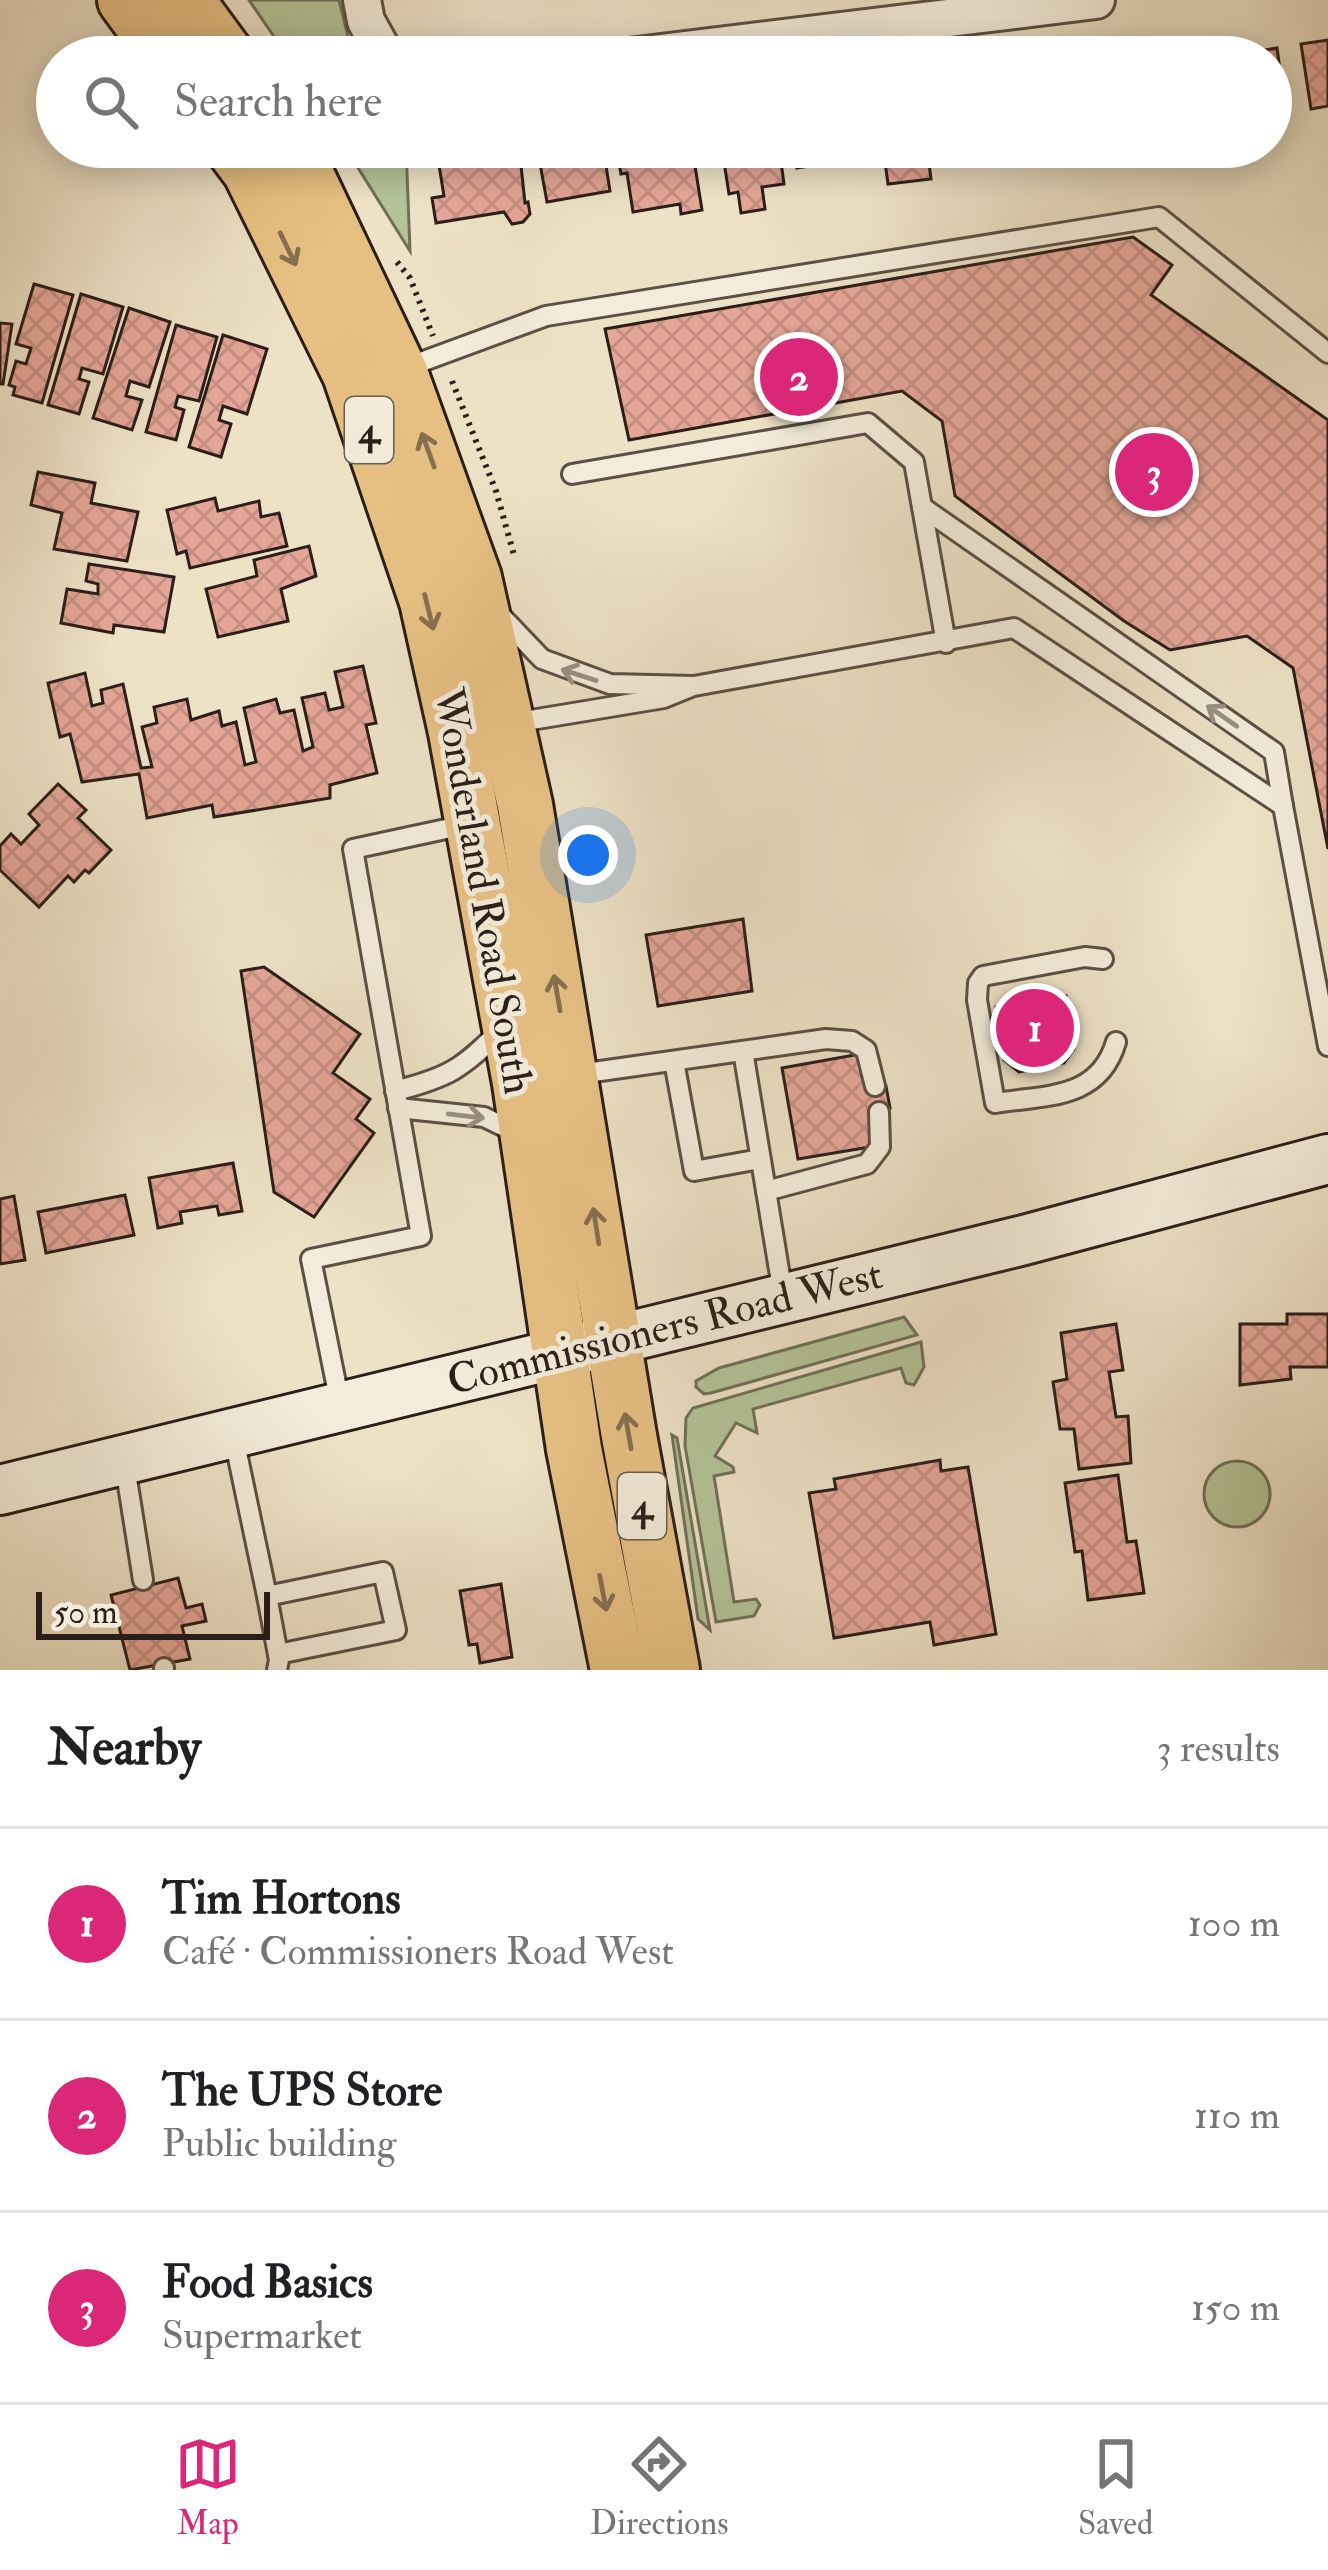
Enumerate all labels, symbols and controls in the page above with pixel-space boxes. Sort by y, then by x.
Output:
search box [36,36,1292,168]
icon: search [78,69,144,135]
text: Search here [174,74,382,130]
one-way arrow [278,231,301,266]
pin: 2 [760,332,838,422]
road number: 4 [345,397,393,463]
pin: 3 [1115,427,1193,517]
one-way arrow [416,433,437,470]
one-way arrow [419,592,441,630]
one-way arrow [561,662,599,684]
street label: Wonderland Road South [422,683,544,1098]
one-way arrow [1207,704,1240,729]
your location [558,825,618,885]
one-way arrow [545,975,568,1014]
pin: 1 [996,983,1074,1073]
one-way arrow [446,1106,485,1128]
one-way arrow [583,1207,606,1246]
street label: Commissioners Road West [442,1249,888,1407]
one-way arrow [616,1412,639,1451]
road number: 4 [618,1473,666,1539]
one-way arrow [593,1573,615,1612]
scale bar [36,1586,270,1639]
text: 50 m [54,1592,118,1633]
text: Nearby [48,1716,201,1780]
text: 3 results [1157,1724,1280,1773]
text: Tim Hortons [162,1871,401,1927]
text: 1 [80,1899,94,1948]
text: 100 m [1188,1899,1280,1948]
text: Café · Commissioners Road West [162,1927,674,1976]
text: The UPS Store [162,2063,442,2119]
text: 2 [77,2091,97,2140]
text: 110 m [1194,2091,1280,2140]
text: Public building [162,2119,396,2168]
text: Food Basics [162,2255,373,2311]
text: 3 [80,2283,94,2332]
text: 150 m [1191,2283,1280,2332]
text: Supermarket [162,2311,362,2360]
tab: Map [175,2431,241,2544]
tab: Directions [590,2431,729,2544]
tab: Saved [1078,2431,1153,2544]

